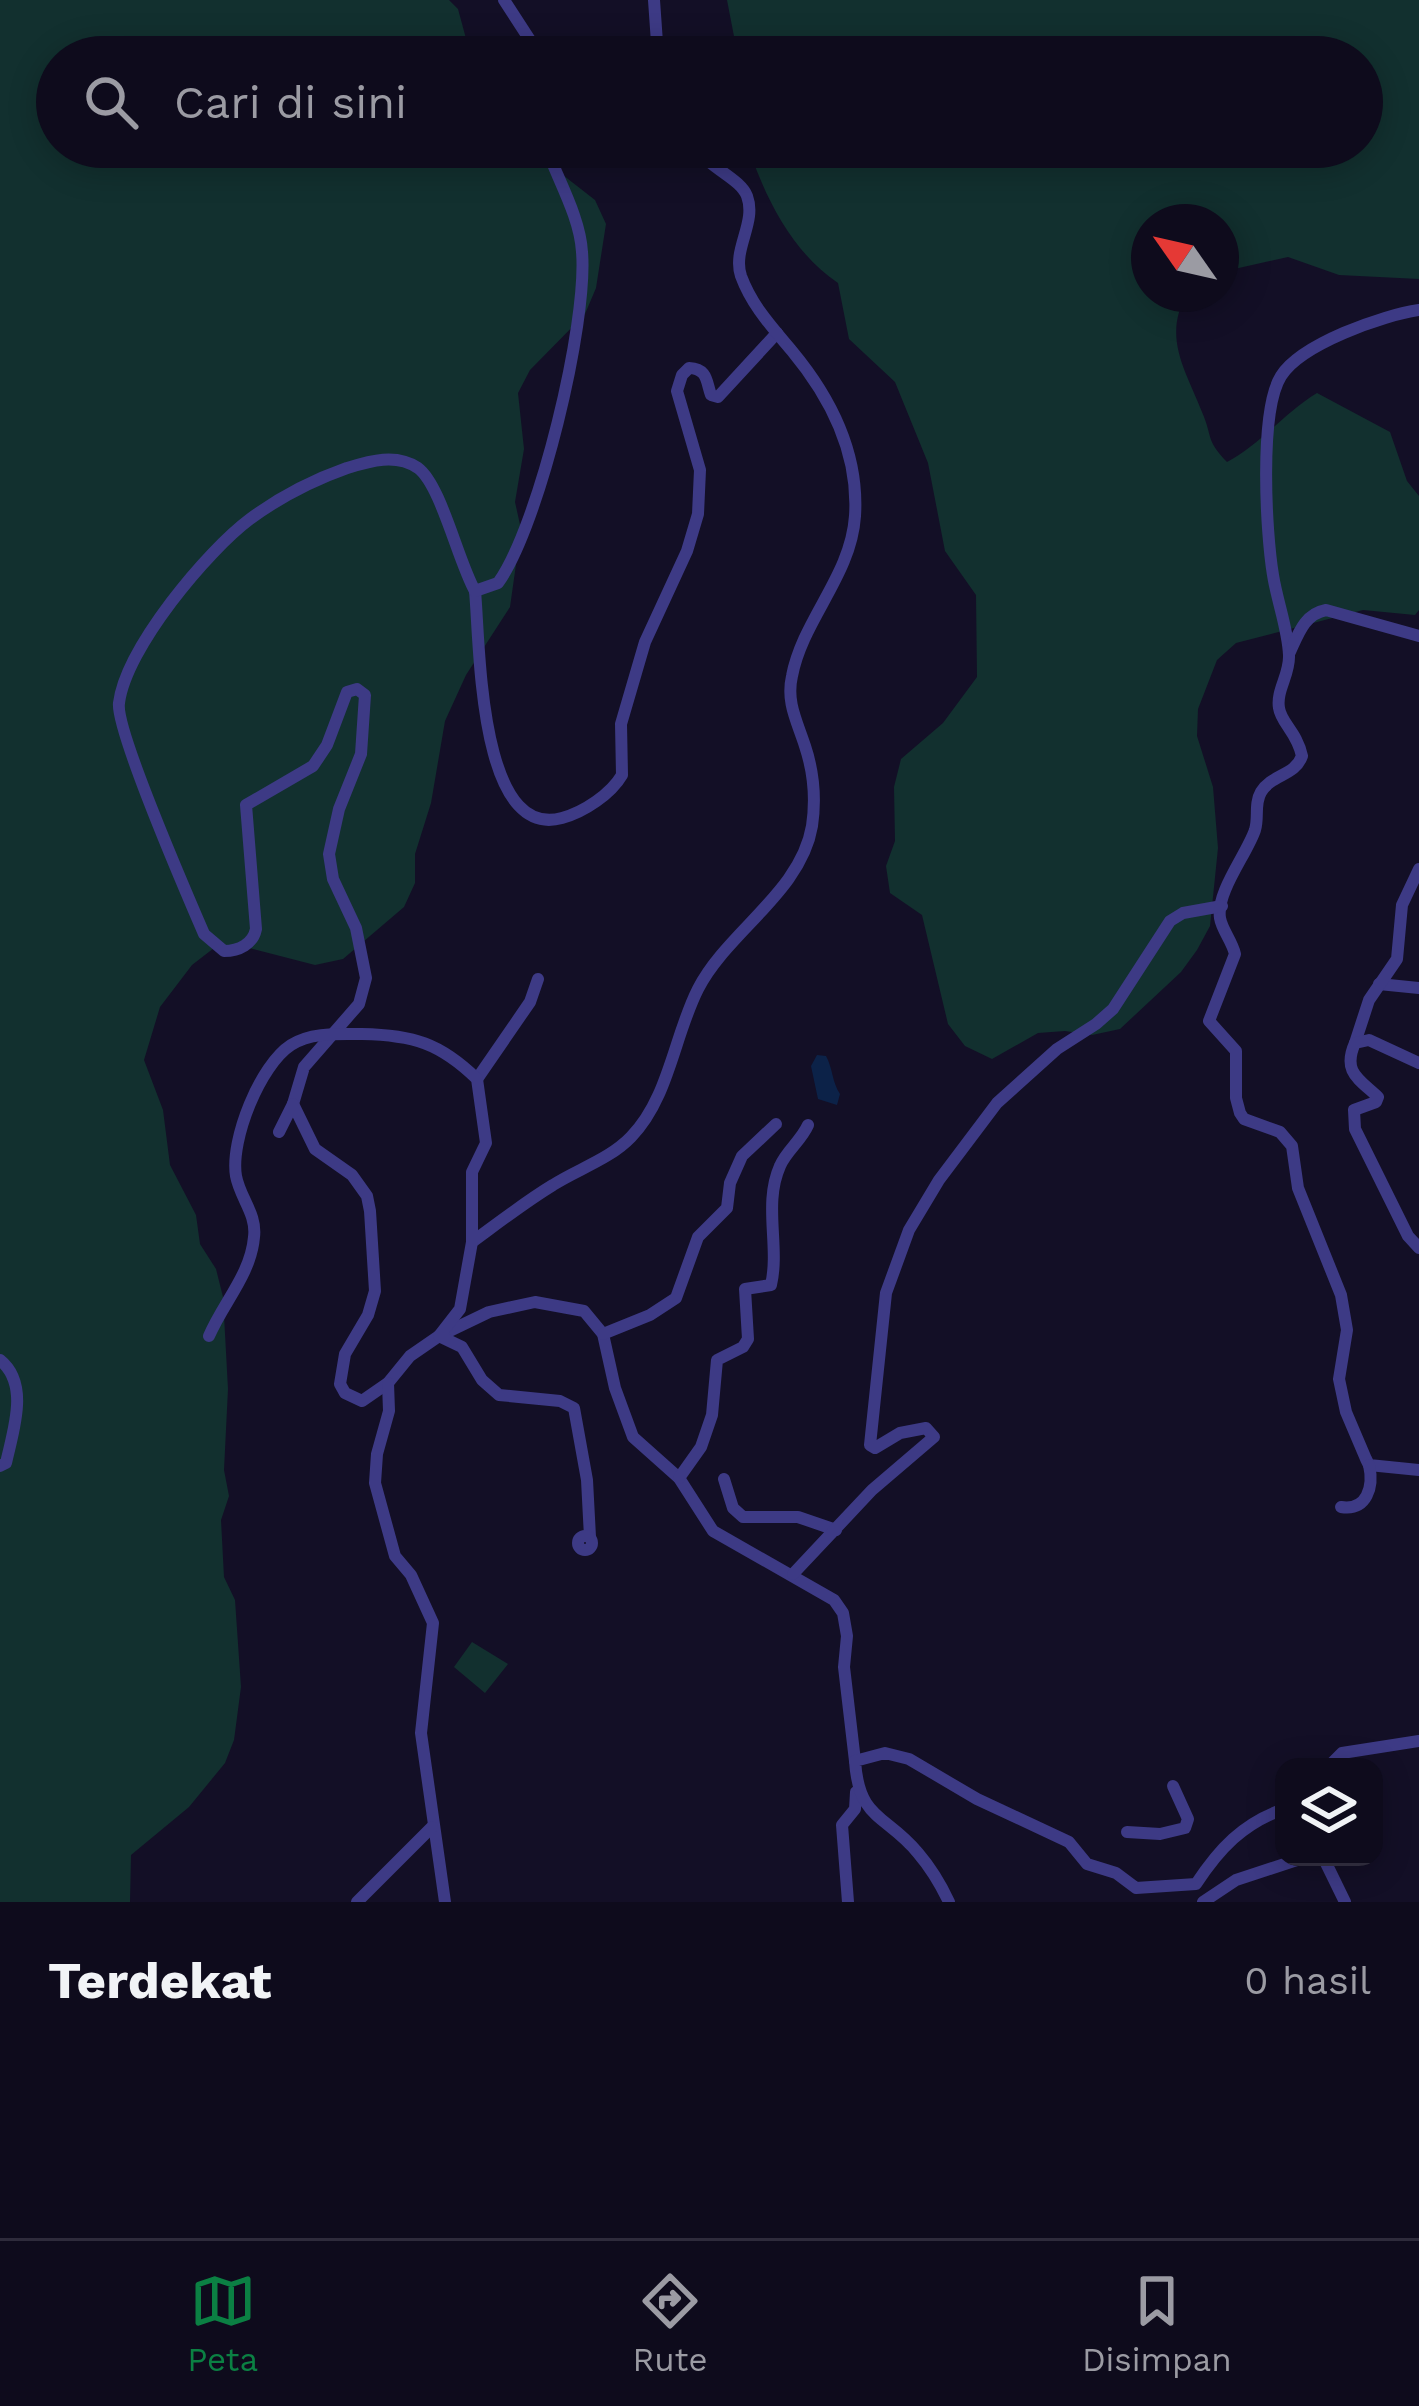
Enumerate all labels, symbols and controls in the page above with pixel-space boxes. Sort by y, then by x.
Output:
search box [36,36,1383,168]
icon: search [78,69,144,135]
text: Cari di sini [174,76,407,129]
north arrow [1131,204,1239,312]
map controls [1275,1758,1383,1866]
button: layers [1275,1758,1383,1866]
text: Terdekat [48,1951,272,2010]
text: 0 hasil [1244,1958,1371,2003]
tab: Peta [187,2268,258,2379]
tab: Rute [633,2268,707,2379]
tab: Disimpan [1082,2268,1232,2379]

